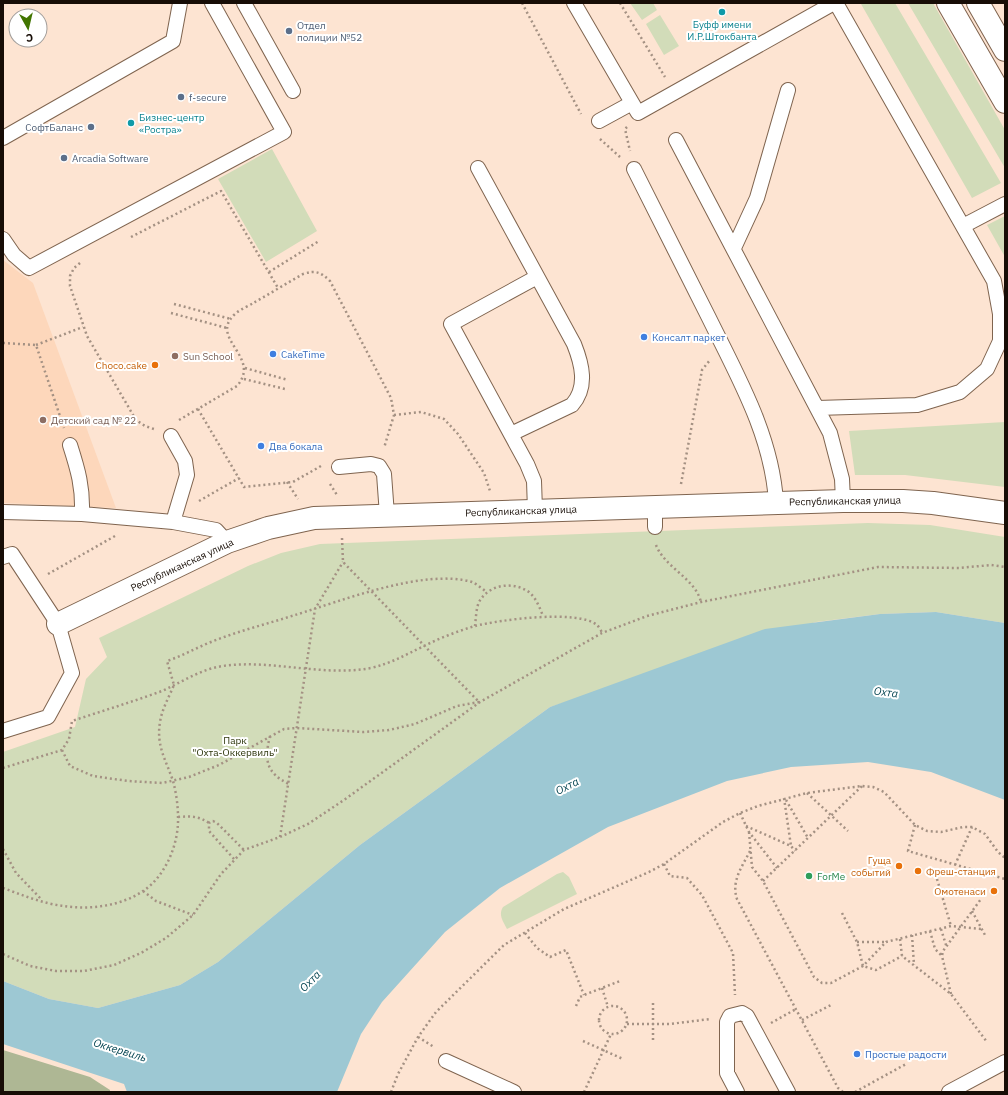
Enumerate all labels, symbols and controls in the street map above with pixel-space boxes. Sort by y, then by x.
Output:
marker: Буфф имени И.Р.Штокбанта [717,7,727,17]
north arrow [8,8,48,48]
place label: Буфф имени И.Р.Штокбанта [687,18,757,43]
place label: Отдел полиции №52 [297,19,362,44]
marker: Отдел полиции №52 [284,26,294,36]
text: С [25,30,34,45]
place label: f-secure [189,91,227,104]
marker: f-secure [176,92,186,102]
place label: Бизнес-центр «Ростра» [139,111,205,136]
marker: Бизнес-центр «Ростра» [126,118,136,128]
place label: СофтБаланс [25,121,83,134]
marker: СофтБаланс [86,122,96,132]
place label: Arcadia Software [72,152,149,165]
marker: Arcadia Software [59,153,69,163]
place label: Консалт паркет [652,331,726,344]
marker: Консалт паркет [639,332,649,342]
place label: CakeTime [281,348,325,361]
marker: CakeTime [268,349,278,359]
place label: Sun School [183,350,233,363]
marker: Sun School [170,351,180,361]
place label: Choco.cake [96,359,147,372]
marker: Choco.cake [150,360,160,370]
place label: Детский сад № 22 [51,414,136,427]
marker: Детский сад № 22 [38,415,48,425]
place label: Два бокала [269,440,323,453]
marker: Два бокала [256,441,266,451]
street label: Республиканская улица [789,494,902,508]
street label: Республиканская улица [465,503,578,519]
street label: Республиканская улица [128,535,236,595]
water label: Охта [873,684,899,700]
park label: Парк "Охта-Оккервиль" [192,734,278,759]
water label: Охта [553,774,581,798]
place label: Гуща событий [851,854,892,879]
marker: Гуща событий [894,861,904,871]
place label: Фреш-станция [926,865,996,878]
marker: Фреш-станция [913,866,923,876]
place label: ForMe [817,870,846,883]
marker: ForMe [804,871,814,881]
place label: Омотенаси [934,885,986,898]
marker: Омотенаси [989,886,999,896]
water label: Охта [296,967,324,995]
water label: Оккервиль [92,1035,148,1065]
place label: Простые радости [865,1048,947,1061]
marker: Простые радости [852,1049,862,1059]

